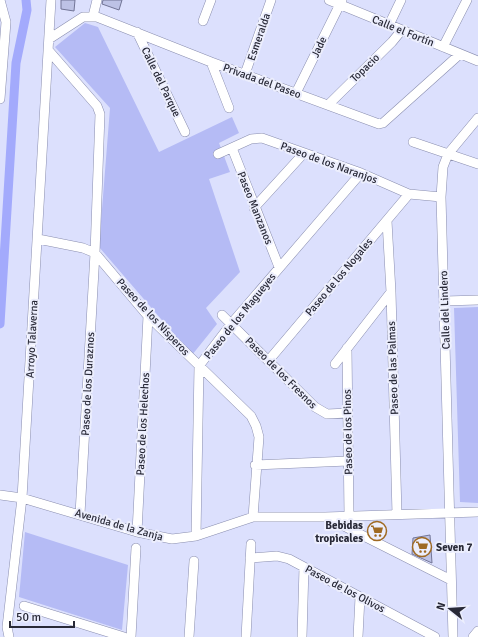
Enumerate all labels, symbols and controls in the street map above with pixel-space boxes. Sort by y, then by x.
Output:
street label: Esmeralda [245,11,273,62]
street label: Calle el Fortín [370,13,436,49]
street label: Jade [309,35,329,59]
street label: Calle del Parque [138,45,184,119]
street label: Topacio [348,51,383,85]
street label: Privada del Paseo [221,61,303,101]
street label: Paseo de los Naranjos [279,139,379,187]
street label: Paseo Manzanos [234,170,276,247]
street label: Paseo de los Nogales [303,235,376,319]
street label: Paseo de los Magueyes [201,270,279,362]
street label: Calle del Lindero [437,270,453,350]
street label: Paseo de los Nísperos [114,276,192,358]
street label: Arroyo Talaverna [23,299,41,378]
street label: Paseo de las Palmas [385,321,401,415]
street label: Paseo de los Duraznos [79,332,97,436]
street label: Paseo de los Fresnos [242,334,320,412]
street label: Paseo de los Helechos [134,372,152,476]
street label: Paseo de los Pinos [341,389,355,475]
street label: Avenida de la Zanja [73,506,165,544]
place label: Bebidas tropicales [314,519,363,545]
supermarket icon: Bebidas tropicales [366,520,388,542]
supermarket icon: Seven 7 [411,536,433,558]
place label: Seven 7 [436,541,473,554]
street label: Paseo de los Olivos [303,562,387,616]
north arrow [430,589,470,629]
text: N [434,601,448,612]
scale bar [10,603,74,629]
text: 50 m [16,610,41,625]

